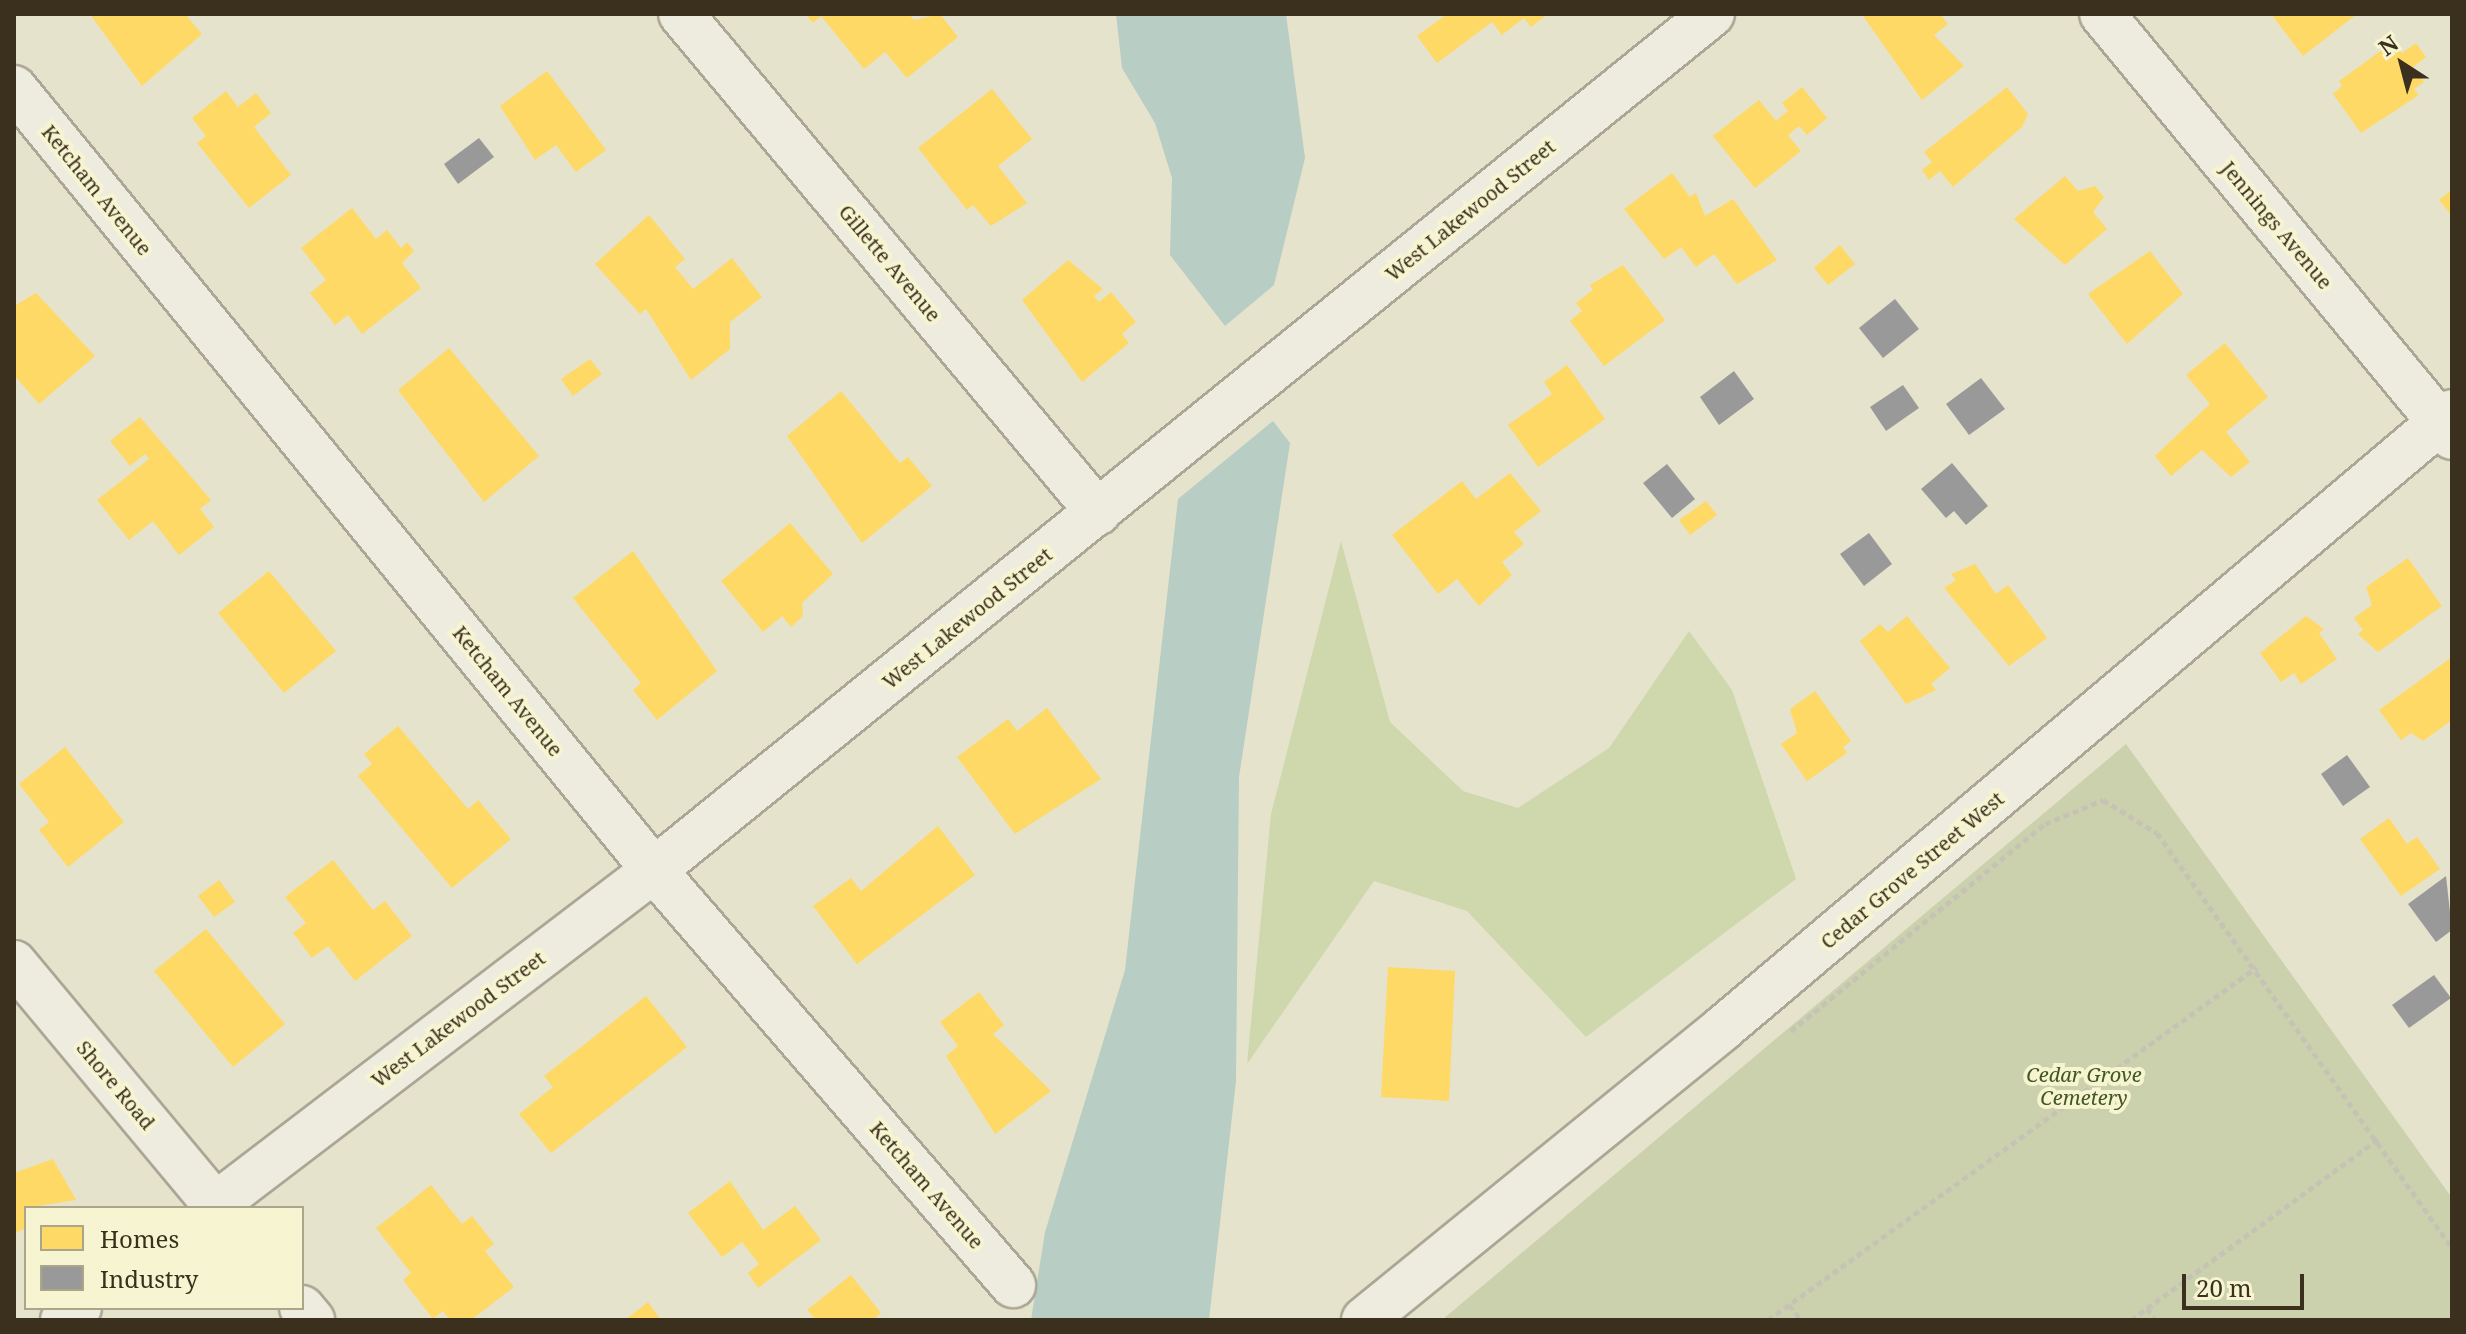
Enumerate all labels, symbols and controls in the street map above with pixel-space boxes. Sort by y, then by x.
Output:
north arrow [2362,24,2442,104]
text: N [2372,27,2404,62]
street label: Ketcham Avenue [37,120,157,260]
street label: West Lakewood Street [1380,134,1560,286]
street label: Jennings Avenue [2217,156,2337,294]
street label: Gillette Avenue [834,200,946,326]
street label: West Lakewood Street [877,542,1057,694]
street label: Ketcham Avenue [448,621,568,761]
street label: Cedar Grove Street West [1816,786,2008,954]
street label: West Lakewood Street [367,946,549,1092]
street label: Shore Road [72,1036,160,1134]
park label: Cedar Grove Cemetery [2026,1063,2142,1110]
street label: Ketcham Avenue [865,1116,989,1254]
legend [24,1206,304,1310]
text: Homes [100,1222,179,1255]
scale bar [2186,1258,2308,1308]
text: Industry [100,1262,198,1295]
text: 20 m [2196,1271,2252,1304]

